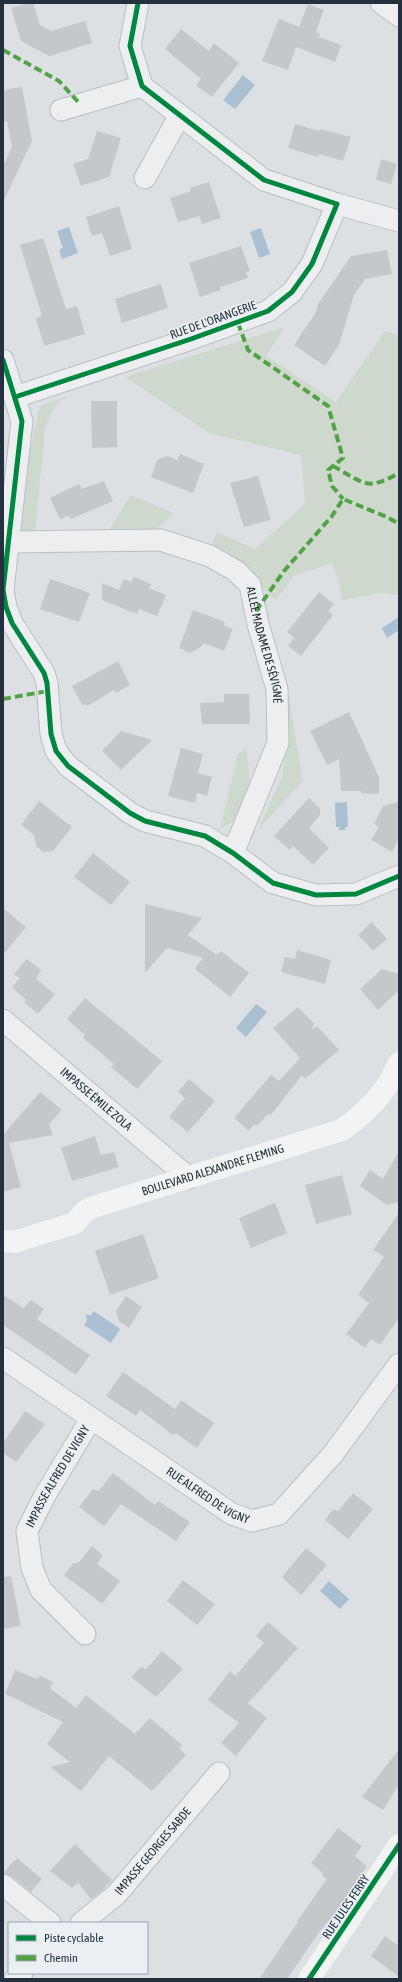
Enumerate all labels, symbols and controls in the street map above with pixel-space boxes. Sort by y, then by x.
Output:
street label: RUE DE L'ORANGERIE [168,298,258,342]
street label: ALLÉE MADAME DE SÉVIGNÉ [243,585,284,703]
street label: IMPASSE ÉMILE ZOLA [57,1065,135,1133]
street label: BOULEVARD ALEXANDRE FLEMING [140,1141,286,1199]
street label: IMPASSE ALFRED DE VIGNY [23,1422,93,1530]
street label: RUE ALFRED DE VIGNY [163,1464,252,1527]
street label: IMPASSE GEORGES SABDE [112,1805,194,1898]
street label: RUE JULES FERRY [319,1872,373,1942]
legend [8,1922,148,1974]
text: Piste cyclable [44,1931,104,1945]
text: Chemin [44,1951,78,1965]

